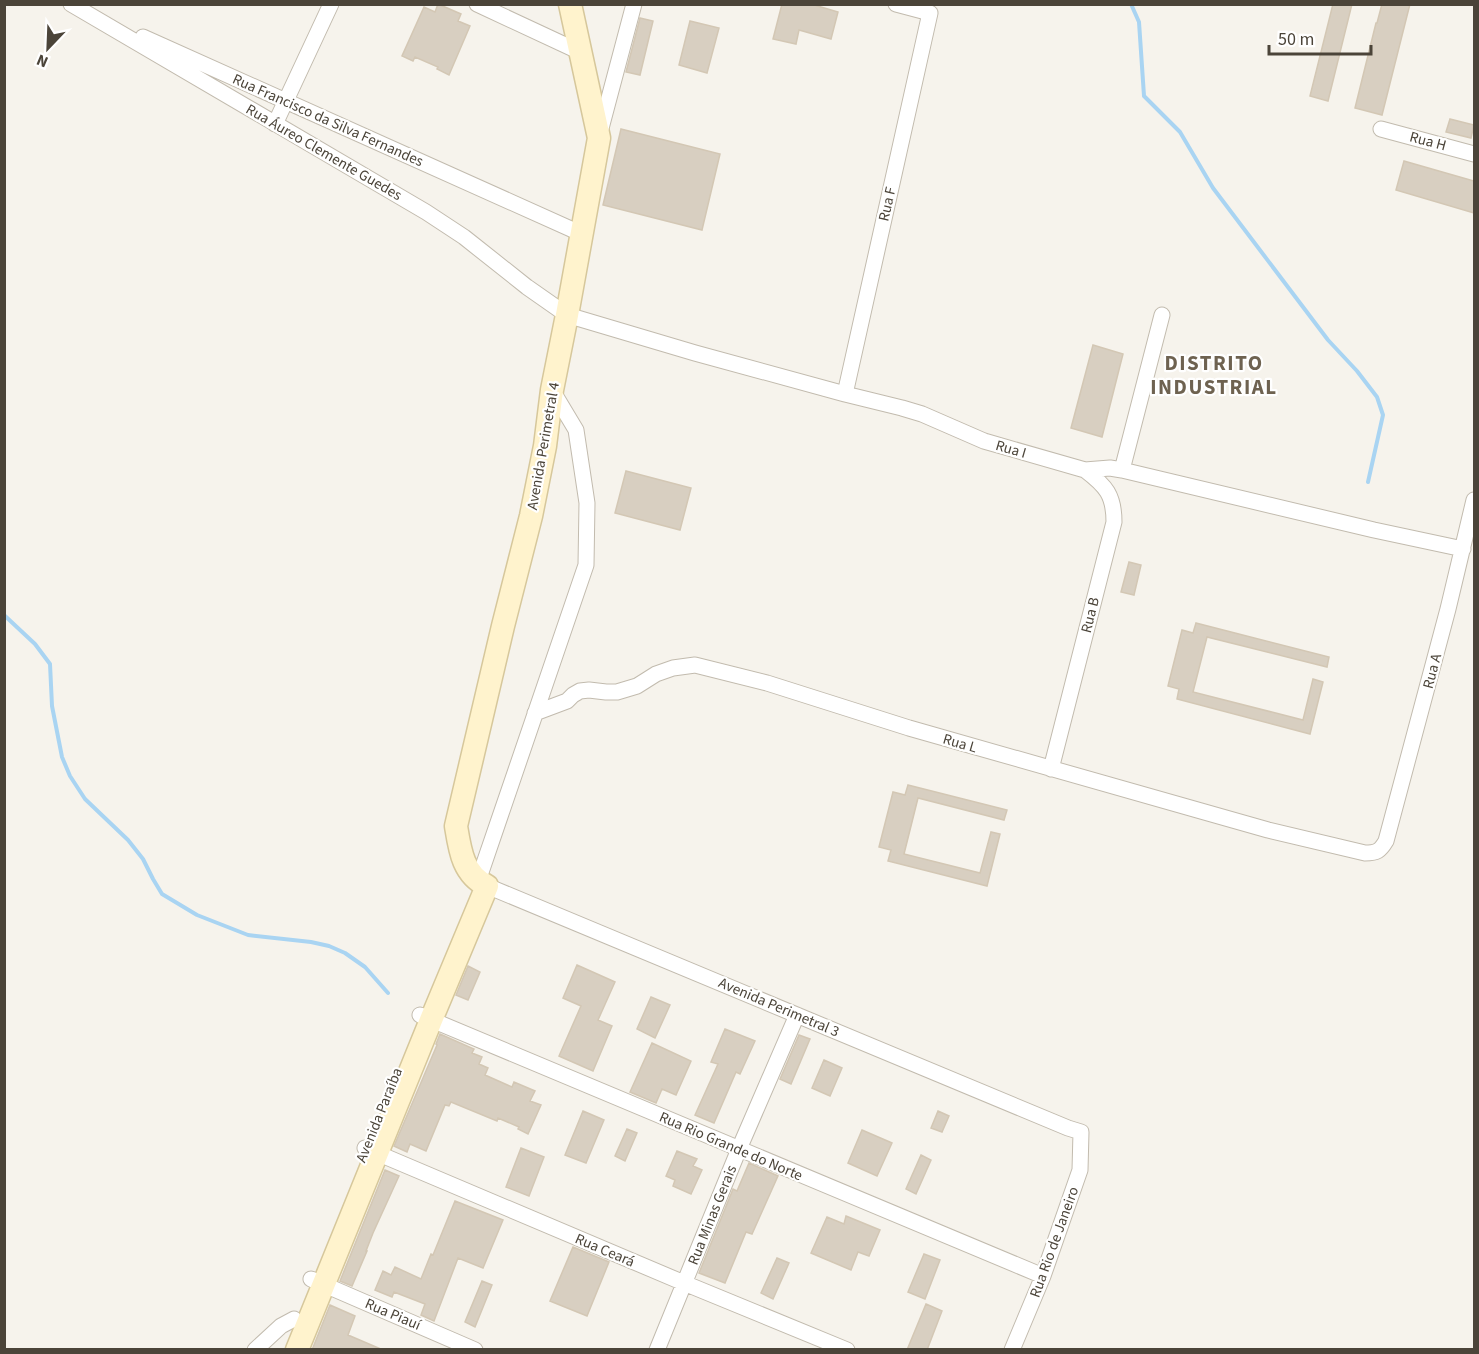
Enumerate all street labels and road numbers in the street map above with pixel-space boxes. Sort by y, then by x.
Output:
street label: Rua Francisco da Silva Fernandes [229,69,427,172]
street label: Rua Áureo Clemente Guedes [242,99,406,206]
street label: Rua H [1407,127,1448,156]
street label: Rua F [873,184,902,223]
street label: Avenida Perimetral 4 [522,380,565,512]
street label: Rua I [993,435,1029,464]
street label: Rua B [1076,595,1105,635]
street label: Rua A [1418,650,1447,691]
street label: Rua L [940,729,979,758]
street label: Avenida Perimetral 3 [715,973,842,1042]
street label: Avenida Paraíba [351,1065,408,1166]
street label: Rua Rio Grande do Norte [656,1107,806,1186]
street label: Rua Minas Gerais [683,1162,742,1268]
street label: Rua Rio de Janeiro [1025,1184,1084,1301]
street label: Rua Ceará [572,1228,638,1272]
street label: Rua Piauí [362,1293,425,1336]

